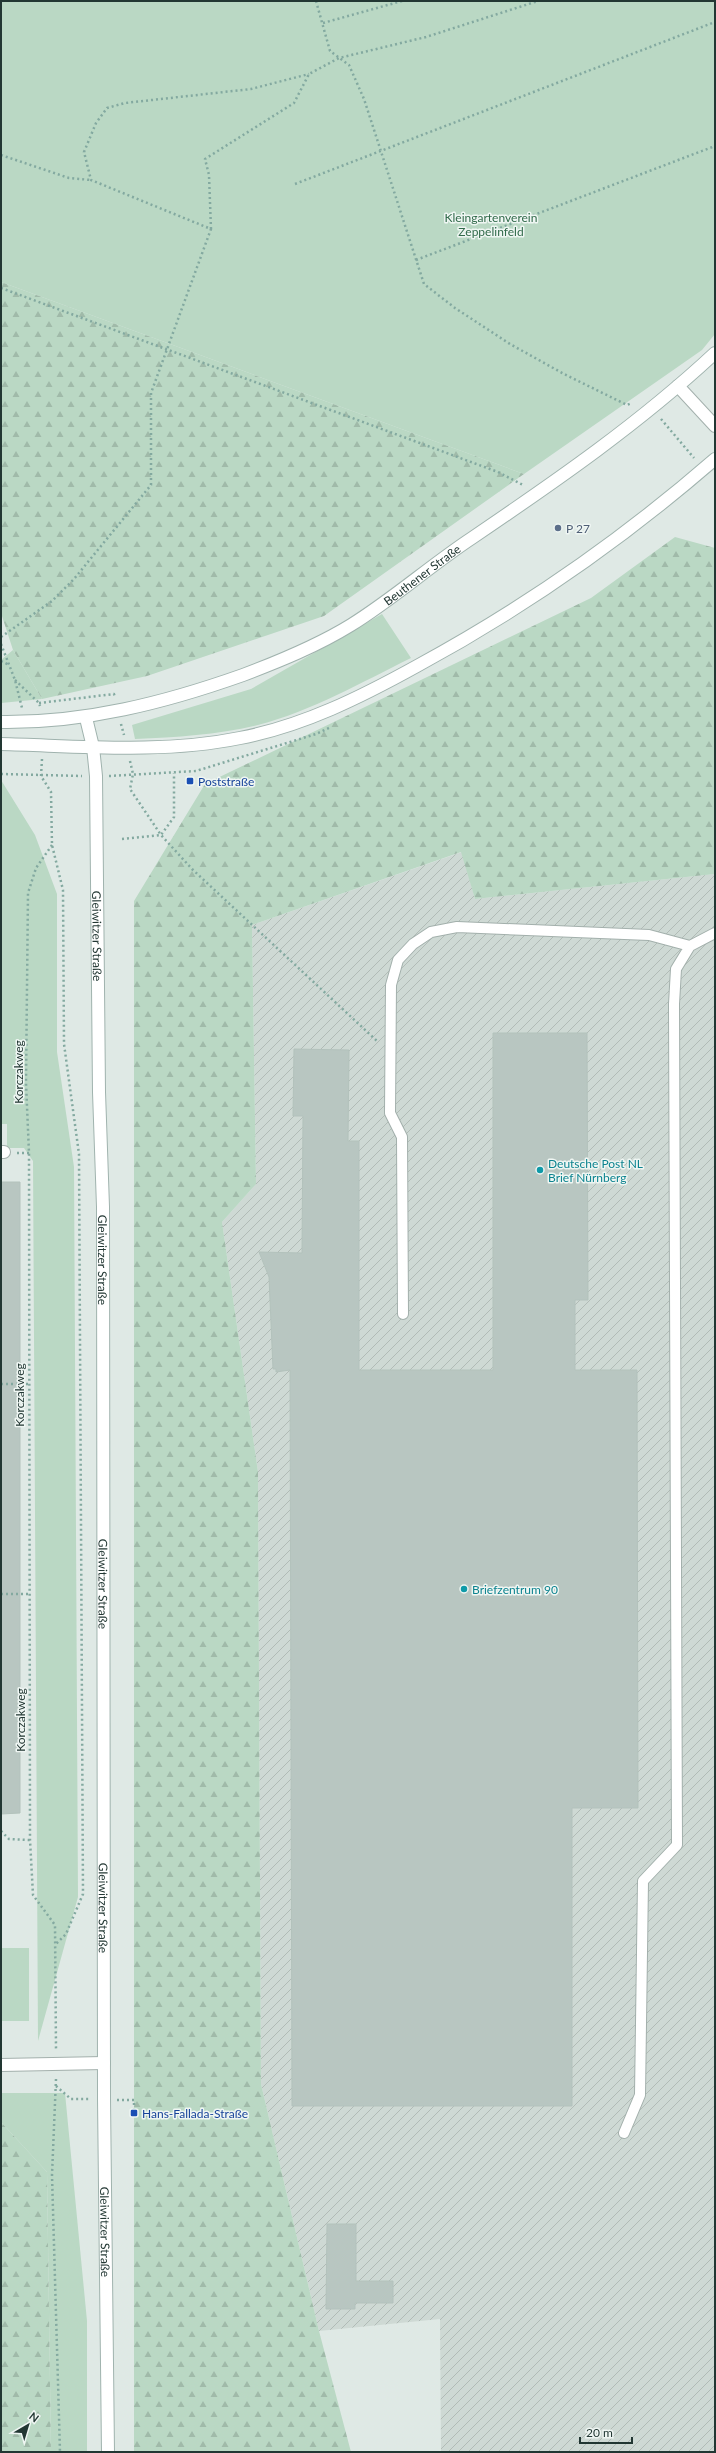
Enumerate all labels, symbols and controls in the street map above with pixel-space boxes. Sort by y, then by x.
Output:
park label: Kleingartenverein Zeppelinfeld [445,210,537,239]
place label: P 27 [566,521,590,536]
marker: P 27 [553,523,563,533]
street label: Beuthener Straße [380,541,463,608]
place label: Poststraße [198,774,254,789]
marker: Poststraße [185,776,195,786]
street label: Gleiwitzer Straße [90,891,105,981]
street label: Korczakweg [11,1040,26,1104]
place label: Deutsche Post NL Brief Nürnberg [548,1156,643,1185]
marker: Deutsche Post NL Brief Nürnberg [535,1165,545,1175]
street label: Gleiwitzer Straße [96,1215,111,1305]
street label: Korczakweg [12,1363,27,1427]
street label: Gleiwitzer Straße [96,1539,111,1629]
place label: Briefzentrum 90 [472,1582,558,1597]
marker: Briefzentrum 90 [459,1584,469,1594]
street label: Korczakweg [13,1688,28,1752]
street label: Gleiwitzer Straße [96,1863,111,1953]
place label: Hans-Fallada-Straße [142,2106,248,2121]
marker: Hans-Fallada-Straße [129,2108,139,2118]
street label: Gleiwitzer Straße [97,2187,114,2277]
north arrow [8,2405,48,2445]
text: N [27,2409,42,2424]
scale bar [580,2419,632,2445]
text: 20 m [586,2425,613,2440]

